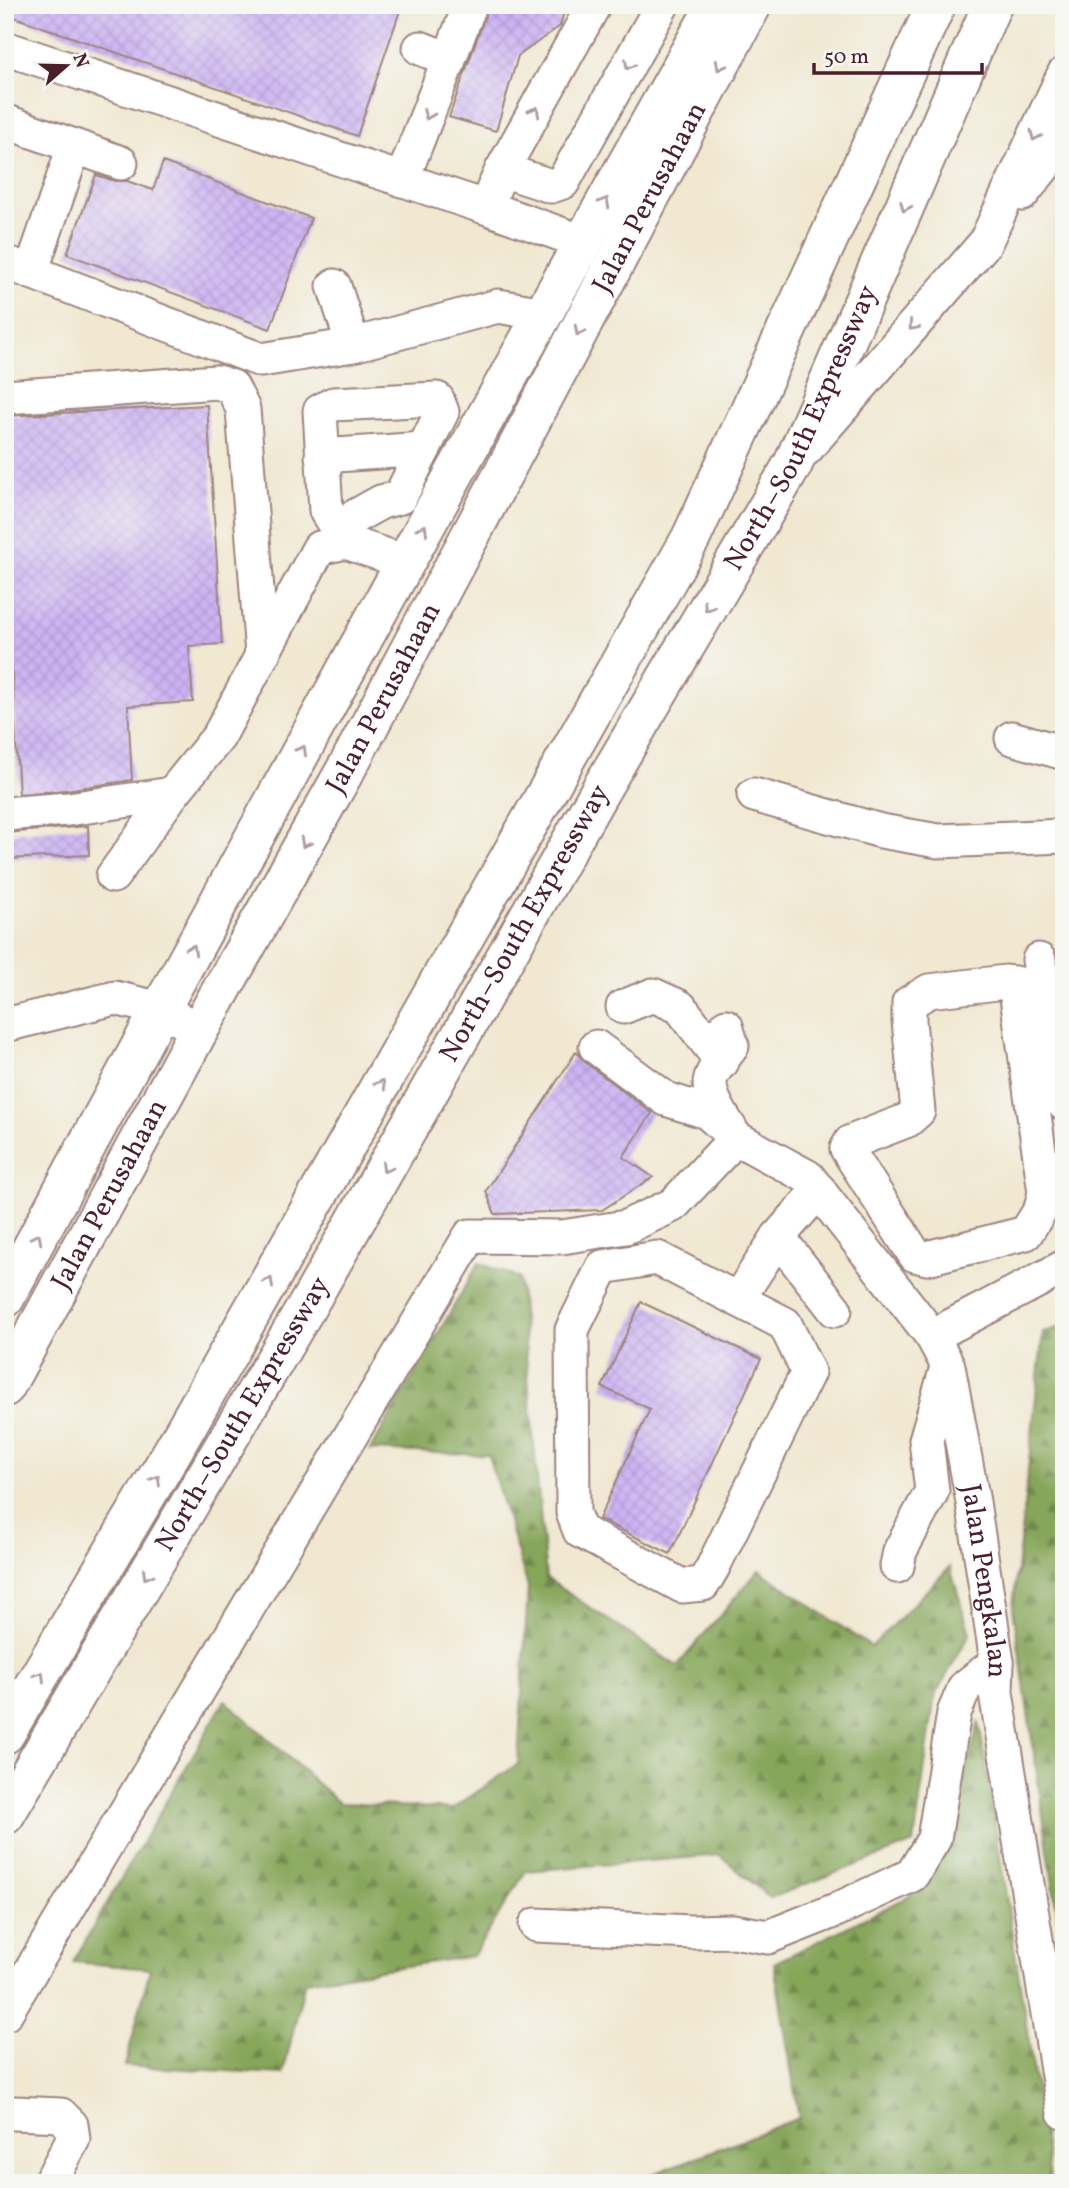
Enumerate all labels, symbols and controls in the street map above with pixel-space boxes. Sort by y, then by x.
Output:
north arrow [32,32,102,102]
scale bar [814,32,982,76]
text: 50 m [824,43,869,72]
text: N [66,50,95,72]
one-way arrow [624,58,637,70]
one-way arrow [715,58,728,71]
street label: Jalan Perusahaan [583,95,717,300]
one-way arrow [527,105,540,118]
one-way arrow [423,108,437,120]
one-way arrow [1029,129,1043,141]
one-way arrow [597,196,611,209]
one-way arrow [899,200,913,213]
street label: North–South Expressway [715,279,888,578]
one-way arrow [909,317,921,330]
one-way arrow [574,324,587,337]
one-way arrow [415,524,428,536]
street label: Jalan Perusahaan [316,596,451,801]
one-way arrow [704,600,717,613]
one-way arrow [294,745,307,757]
street label: North–South Expressway [430,777,619,1070]
one-way arrow [300,835,313,848]
one-way arrow [184,944,198,957]
one-way arrow [373,1079,386,1092]
street label: Jalan Perusahaan [42,1092,177,1297]
one-way arrow [381,1160,394,1173]
one-way arrow [29,1233,43,1245]
street label: North–South Expressway [146,1269,339,1559]
one-way arrow [260,1277,273,1290]
one-way arrow [148,1474,161,1487]
street label: Jalan Pengkalan [951,1481,1017,1679]
one-way arrow [142,1568,155,1581]
one-way arrow [32,1670,45,1683]

